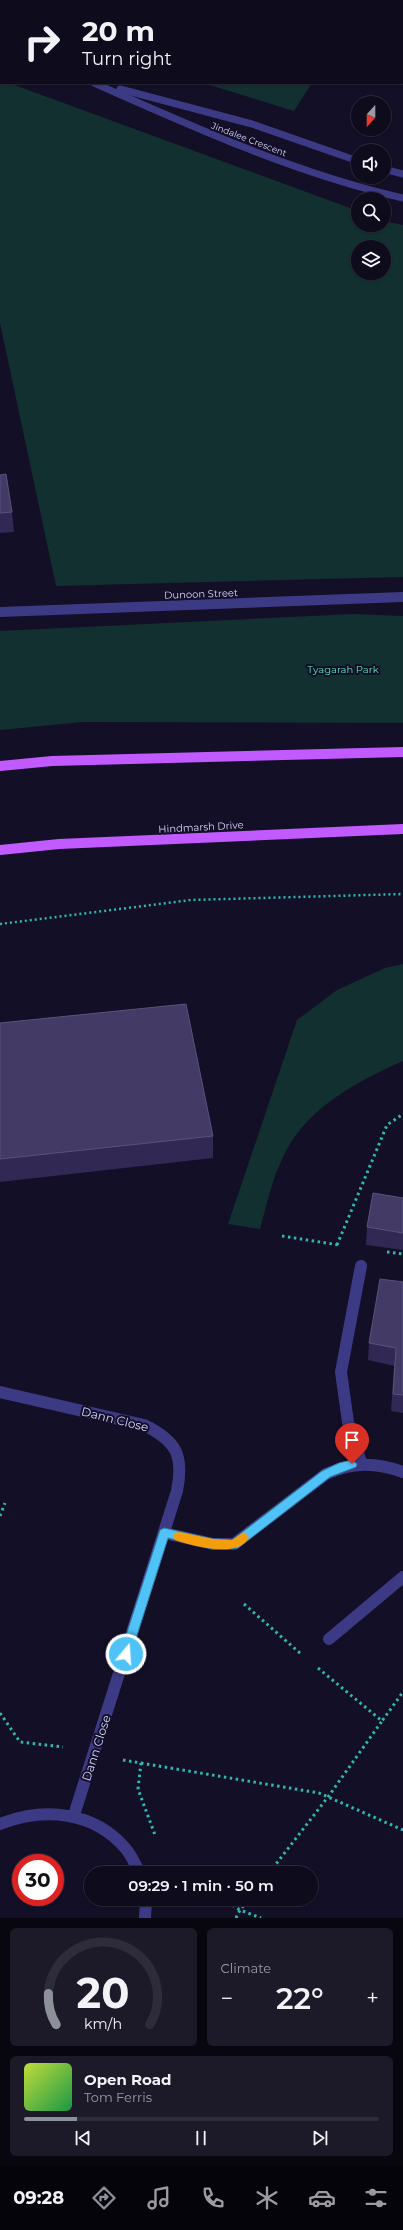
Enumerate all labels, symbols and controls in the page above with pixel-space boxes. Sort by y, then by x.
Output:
text: 20 m [82,14,155,48]
icon: right [16,16,68,68]
text: Turn right [82,48,172,70]
north arrow [351,96,391,136]
map controls [351,96,391,280]
street label: Jindalee Crescent [209,119,289,159]
button: sound [351,144,391,184]
button: search [351,192,391,232]
button: layers [351,240,391,280]
street label: Dunoon Street [164,586,238,602]
park label: Tyagarah Park [307,663,379,676]
street label: Hindmarsh Drive [158,818,244,836]
street label: Dann Close [80,1403,150,1435]
pin [335,1423,369,1464]
icon: arrive [341,1429,363,1451]
position arrow [105,1633,147,1675]
street label: Dann Close [78,1713,114,1783]
speed limit sign: 30 [12,1854,64,1906]
text: 09:29 · 1 min · 50 m [128,1876,274,1895]
text: Climate [221,1960,271,1976]
text: 20 [77,1968,130,2018]
text: 22° [276,1980,324,2017]
text: − [221,1985,233,2012]
text: + [366,1985,379,2012]
text: km/h [84,2015,122,2033]
text: Open Road [84,2070,172,2089]
text: Tom Ferris [84,2089,152,2105]
icon: previous [72,2127,94,2149]
icon: pause [190,2127,212,2149]
icon: next [309,2127,331,2149]
icon: directions [90,2184,118,2212]
icon: music [145,2184,173,2212]
icon: phone [199,2184,227,2212]
icon: climate [253,2184,281,2212]
icon: car [308,2184,336,2212]
icon: filters [362,2184,390,2212]
text: 09:28 [13,2187,64,2209]

